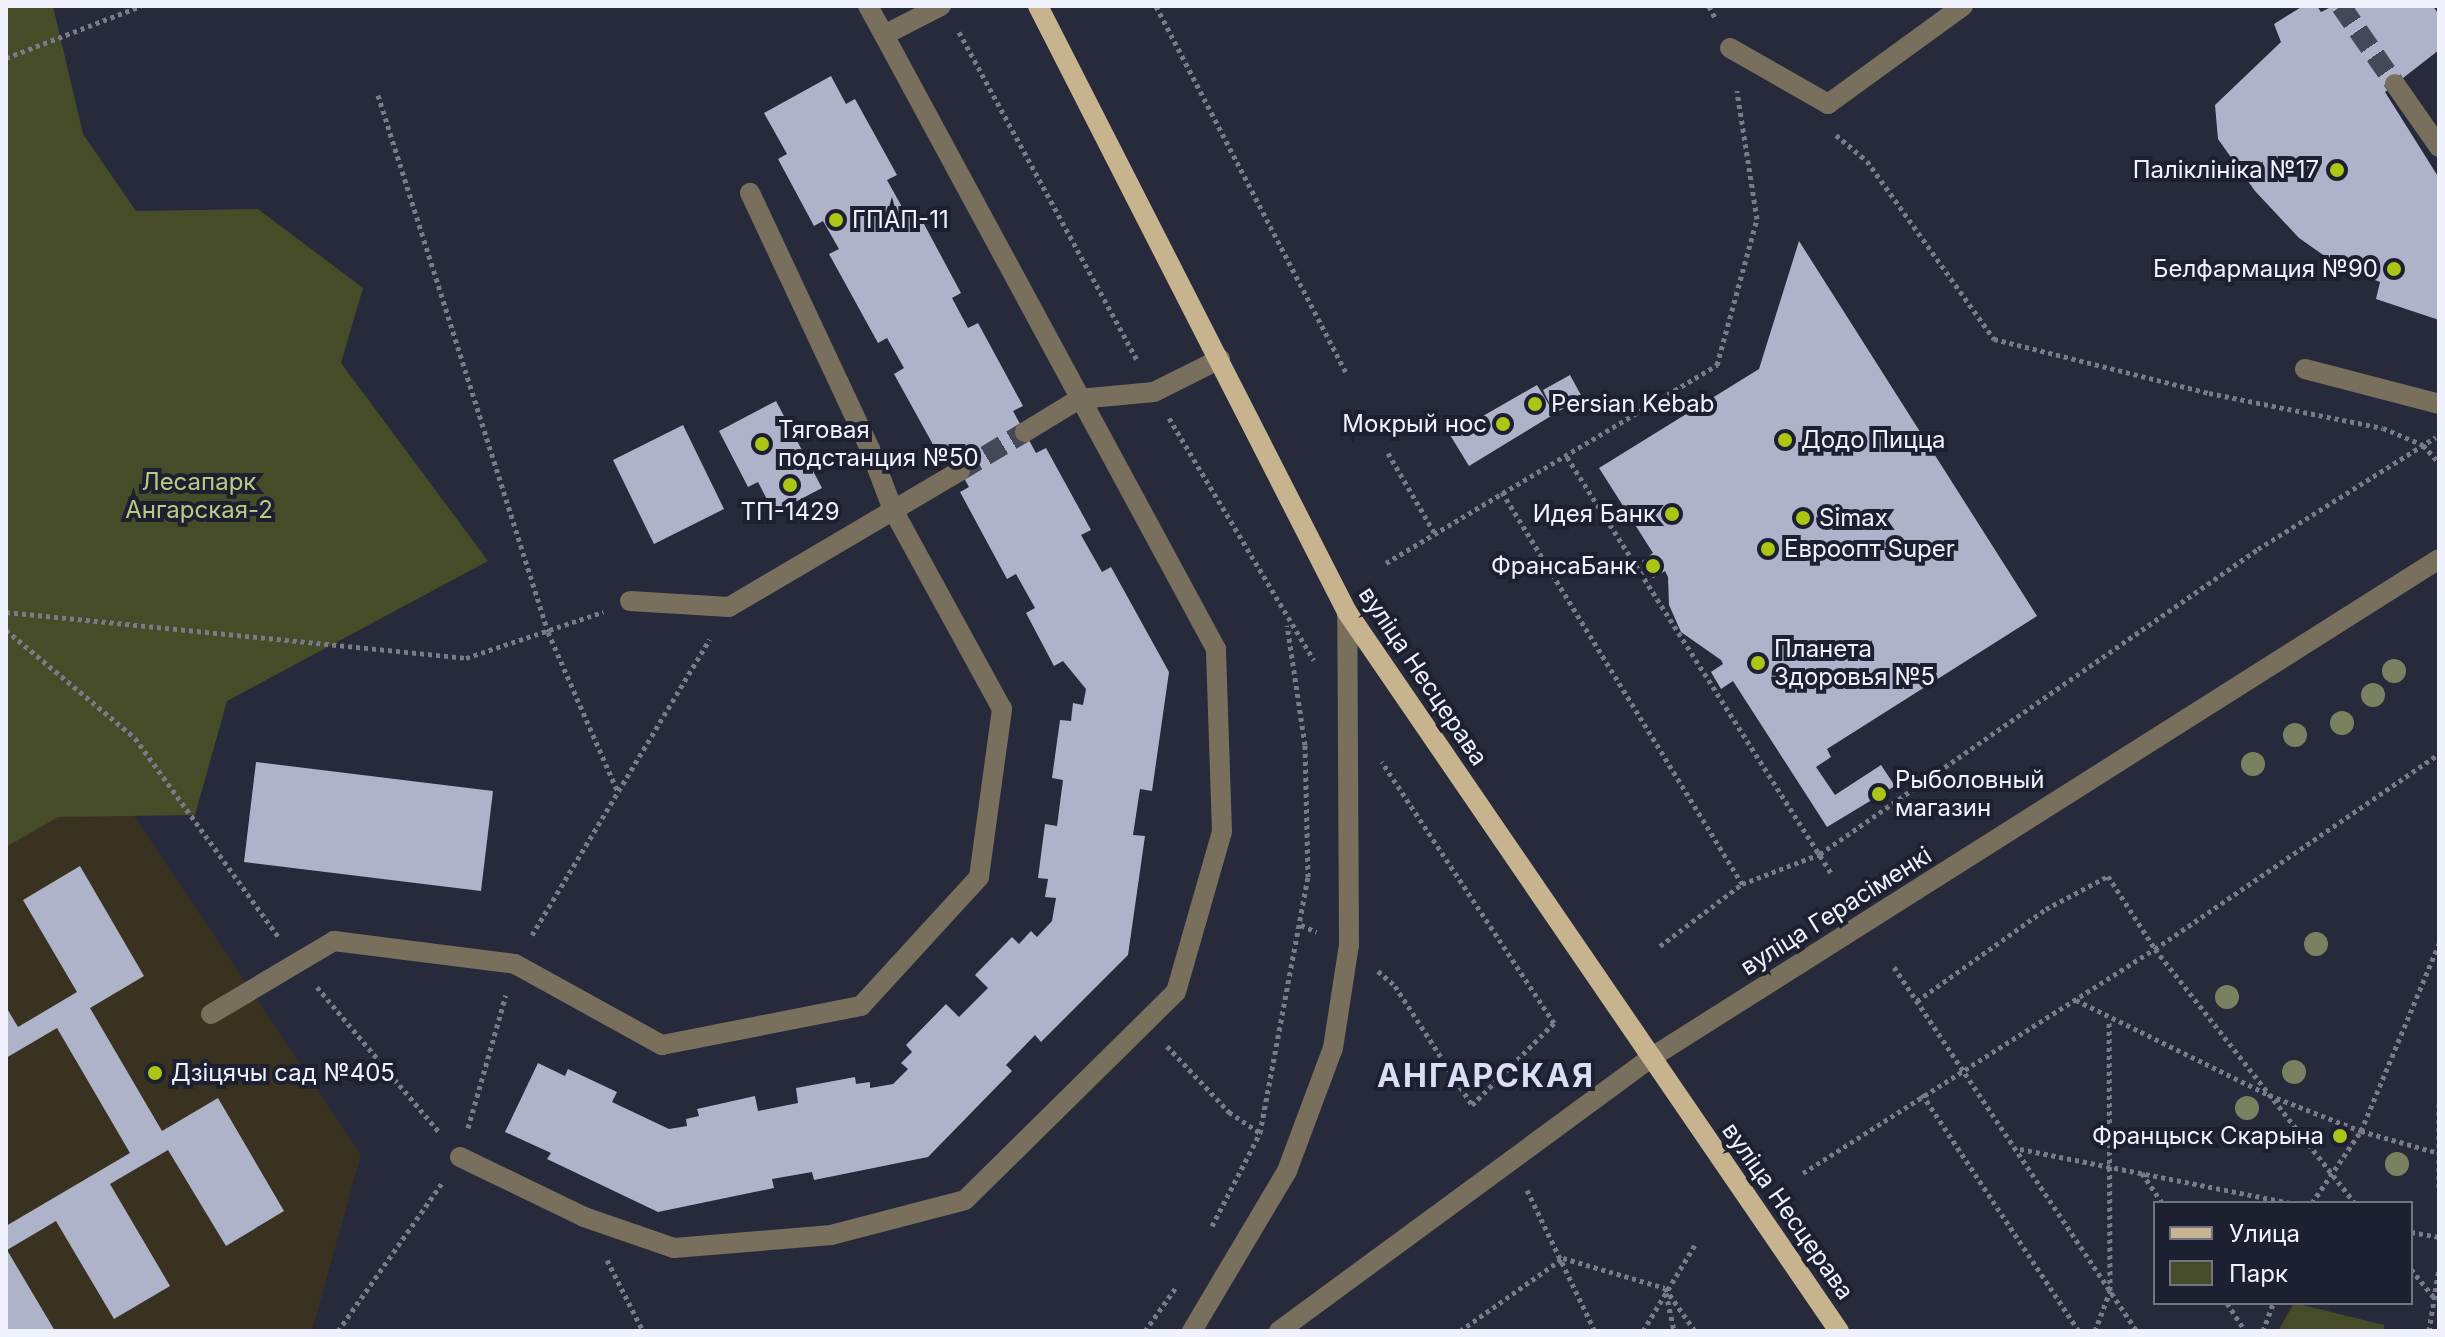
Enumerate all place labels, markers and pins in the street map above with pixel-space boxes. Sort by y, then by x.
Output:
place label: Паліклініка №17 [2133,156,2319,184]
marker: Паліклініка №17 [2326,159,2348,181]
place label: ГПАП-11 [852,206,949,234]
marker: ГПАП-11 [827,211,845,229]
place label: Белфармация №90 [2153,255,2378,283]
marker: Белфармация №90 [2385,260,2403,278]
place label: Persian Kebab [1551,390,1714,418]
marker: Persian Kebab [1526,395,1544,413]
place label: Мокрый нос [1342,410,1487,438]
marker: Мокрый нос [1494,415,1512,433]
place label: Тяговая подстанция №50 [778,416,979,472]
place label: Додо Пицца [1801,426,1945,454]
marker: Додо Пицца [1776,431,1794,449]
marker: Тяговая подстанция №50 [753,435,771,453]
marker: ТП-1429 [781,476,799,494]
place label: ТП-1429 [740,498,840,526]
place label: Идея Банк [1533,500,1656,528]
place label: Simax [1819,504,1888,532]
marker: Идея Банк [1663,505,1681,523]
marker: Simax [1794,509,1812,527]
place label: Евроопт Super [1784,535,1955,563]
marker: Евроопт Super [1759,540,1777,558]
place label: ФрансаБанк [1491,552,1637,580]
marker: ФрансаБанк [1644,557,1662,575]
place label: Планета Здоровья №5 [1774,635,1935,691]
marker: Планета Здоровья №5 [1749,654,1767,672]
place label: Рыболовный магазин [1895,766,2044,822]
marker: Рыболовный магазин [1870,785,1888,803]
place label: Дзіцячы сад №405 [171,1059,395,1087]
marker: Дзіцячы сад №405 [146,1064,164,1082]
place label: Францыск Скарына [2092,1122,2324,1150]
marker: Францыск Скарына [2331,1127,2349,1145]

